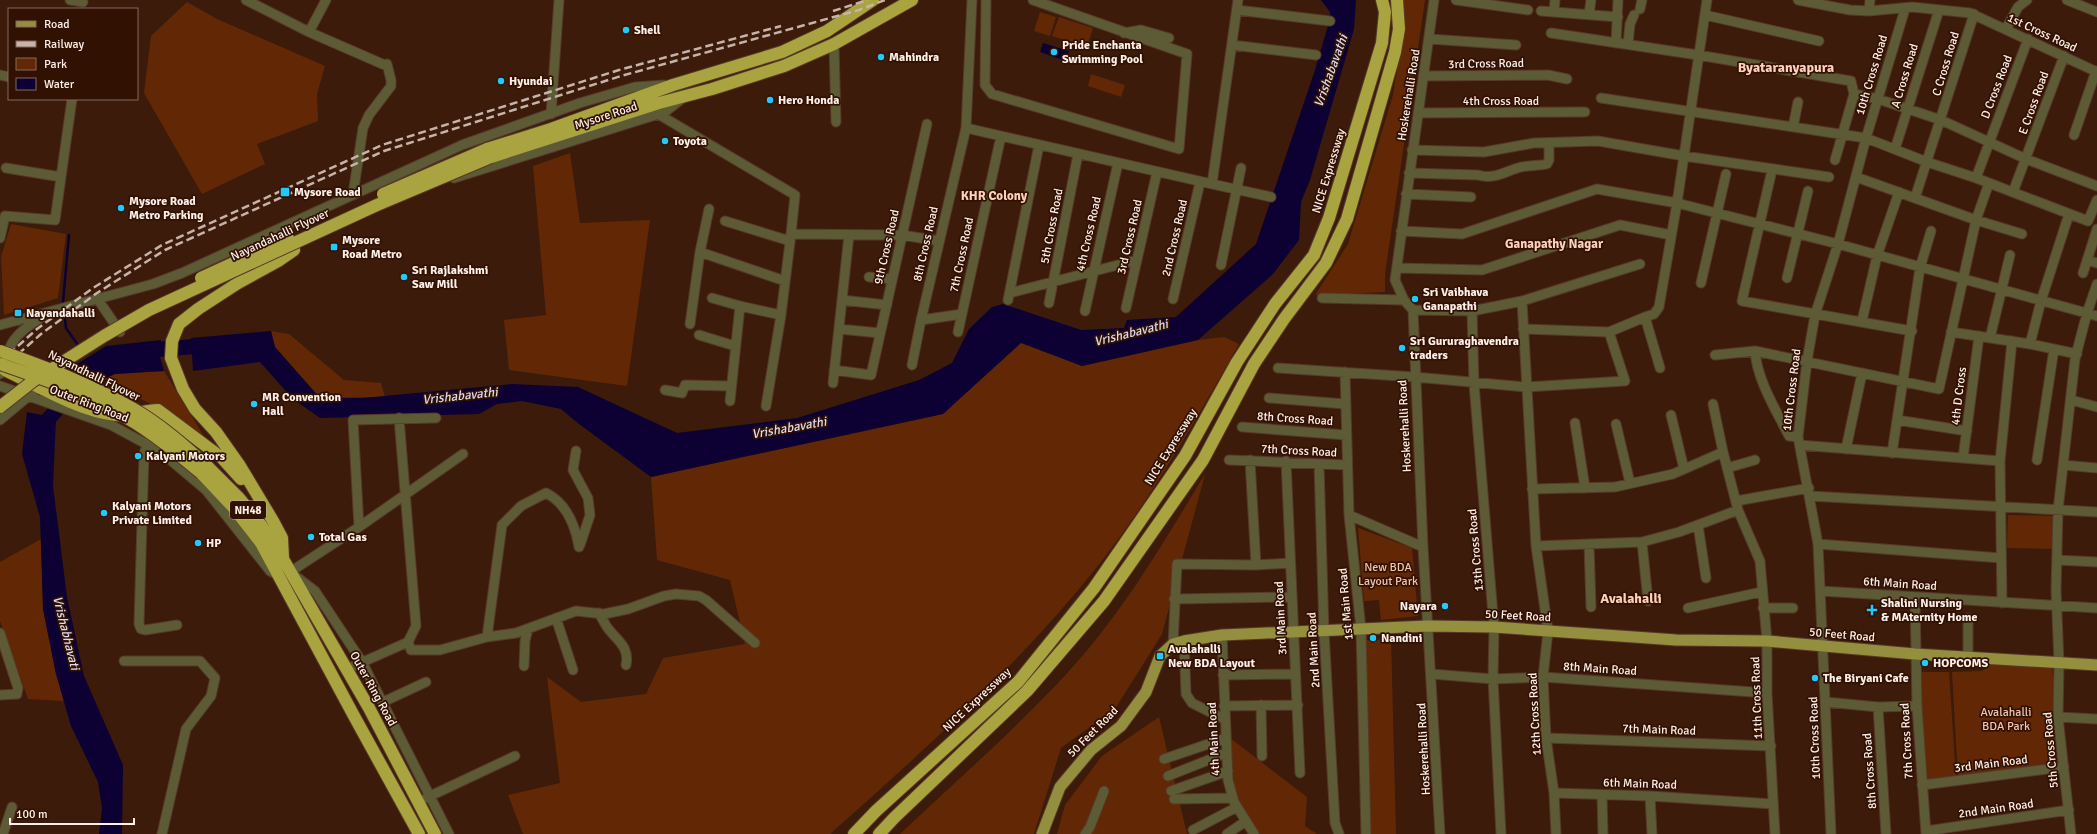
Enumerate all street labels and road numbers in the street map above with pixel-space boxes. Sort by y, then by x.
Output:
street label: 1st Cross Road [2005,10,2079,56]
street label: C Cross Road [1929,30,1963,98]
street label: 10th Cross Road [1853,33,1891,117]
street label: A Cross Road [1888,42,1922,110]
street label: Hoskerehalli Road [1394,48,1424,142]
street label: D Cross Road [1978,53,2016,121]
street label: 3rd Cross Road [1448,56,1524,72]
street label: E Cross Road [2016,69,2052,137]
street label: 4th Cross Road [1463,94,1539,109]
street label: Mysore Road [573,99,639,133]
street label: NICE Expressway [1309,126,1349,215]
street label: 5th Cross Road [1037,187,1067,265]
street label: 4th Cross Road [1073,195,1105,273]
street label: 3rd Cross Road [1114,198,1146,276]
street label: 2nd Cross Road [1159,198,1191,278]
street label: Nayandahalli Flyover [228,205,332,264]
street label: 8th Cross Road [910,205,942,283]
street label: 9th Cross Road [871,208,903,286]
street label: 7th Cross Road [947,216,977,294]
street label: Nayandhalli Flyover [45,347,143,405]
street label: 10th Cross Road [1780,348,1804,432]
street label: 4th D Cross [1948,366,1970,426]
street label: Hoskerehalli Road [1395,379,1415,473]
street label: Outer Ring Road [47,382,131,426]
street label: NICE Expressway [1141,405,1201,488]
street label: 8th Cross Road [1256,409,1334,429]
street label: 7th Cross Road [1260,442,1338,460]
road number: NH48 [230,501,266,519]
street label: 13th Cross Road [1465,508,1487,592]
street label: 1st Main Road [1335,567,1357,641]
street label: 6th Main Road [1863,574,1937,594]
street label: 3rd Main Road [1272,581,1290,655]
street label: 50 Feet Road [1485,607,1551,625]
street label: 2nd Main Road [1305,612,1323,688]
street label: 50 Feet Road [1808,625,1876,645]
street label: Outer Ring Road [346,649,400,729]
street label: 11th Cross Road [1748,656,1766,740]
street label: 8th Main Road [1563,659,1637,679]
street label: NICE Expressway [940,664,1015,735]
street label: 12th Cross Road [1525,672,1545,756]
street label: 10th Cross Road [1806,696,1824,780]
street label: 4th Main Road [1205,702,1223,776]
street label: Hoskerehalli Road [1414,702,1434,796]
street label: 7th Cross Road [1898,702,1916,780]
street label: 50 Feet Road [1064,703,1122,761]
street label: 5th Cross Road [2040,711,2062,789]
street label: 7th Main Road [1622,721,1696,739]
street label: 8th Cross Road [1860,732,1880,810]
street label: 3rd Main Road [1954,752,2028,776]
street label: 6th Main Road [1603,775,1677,793]
street label: 2nd Main Road [1957,796,2035,822]

